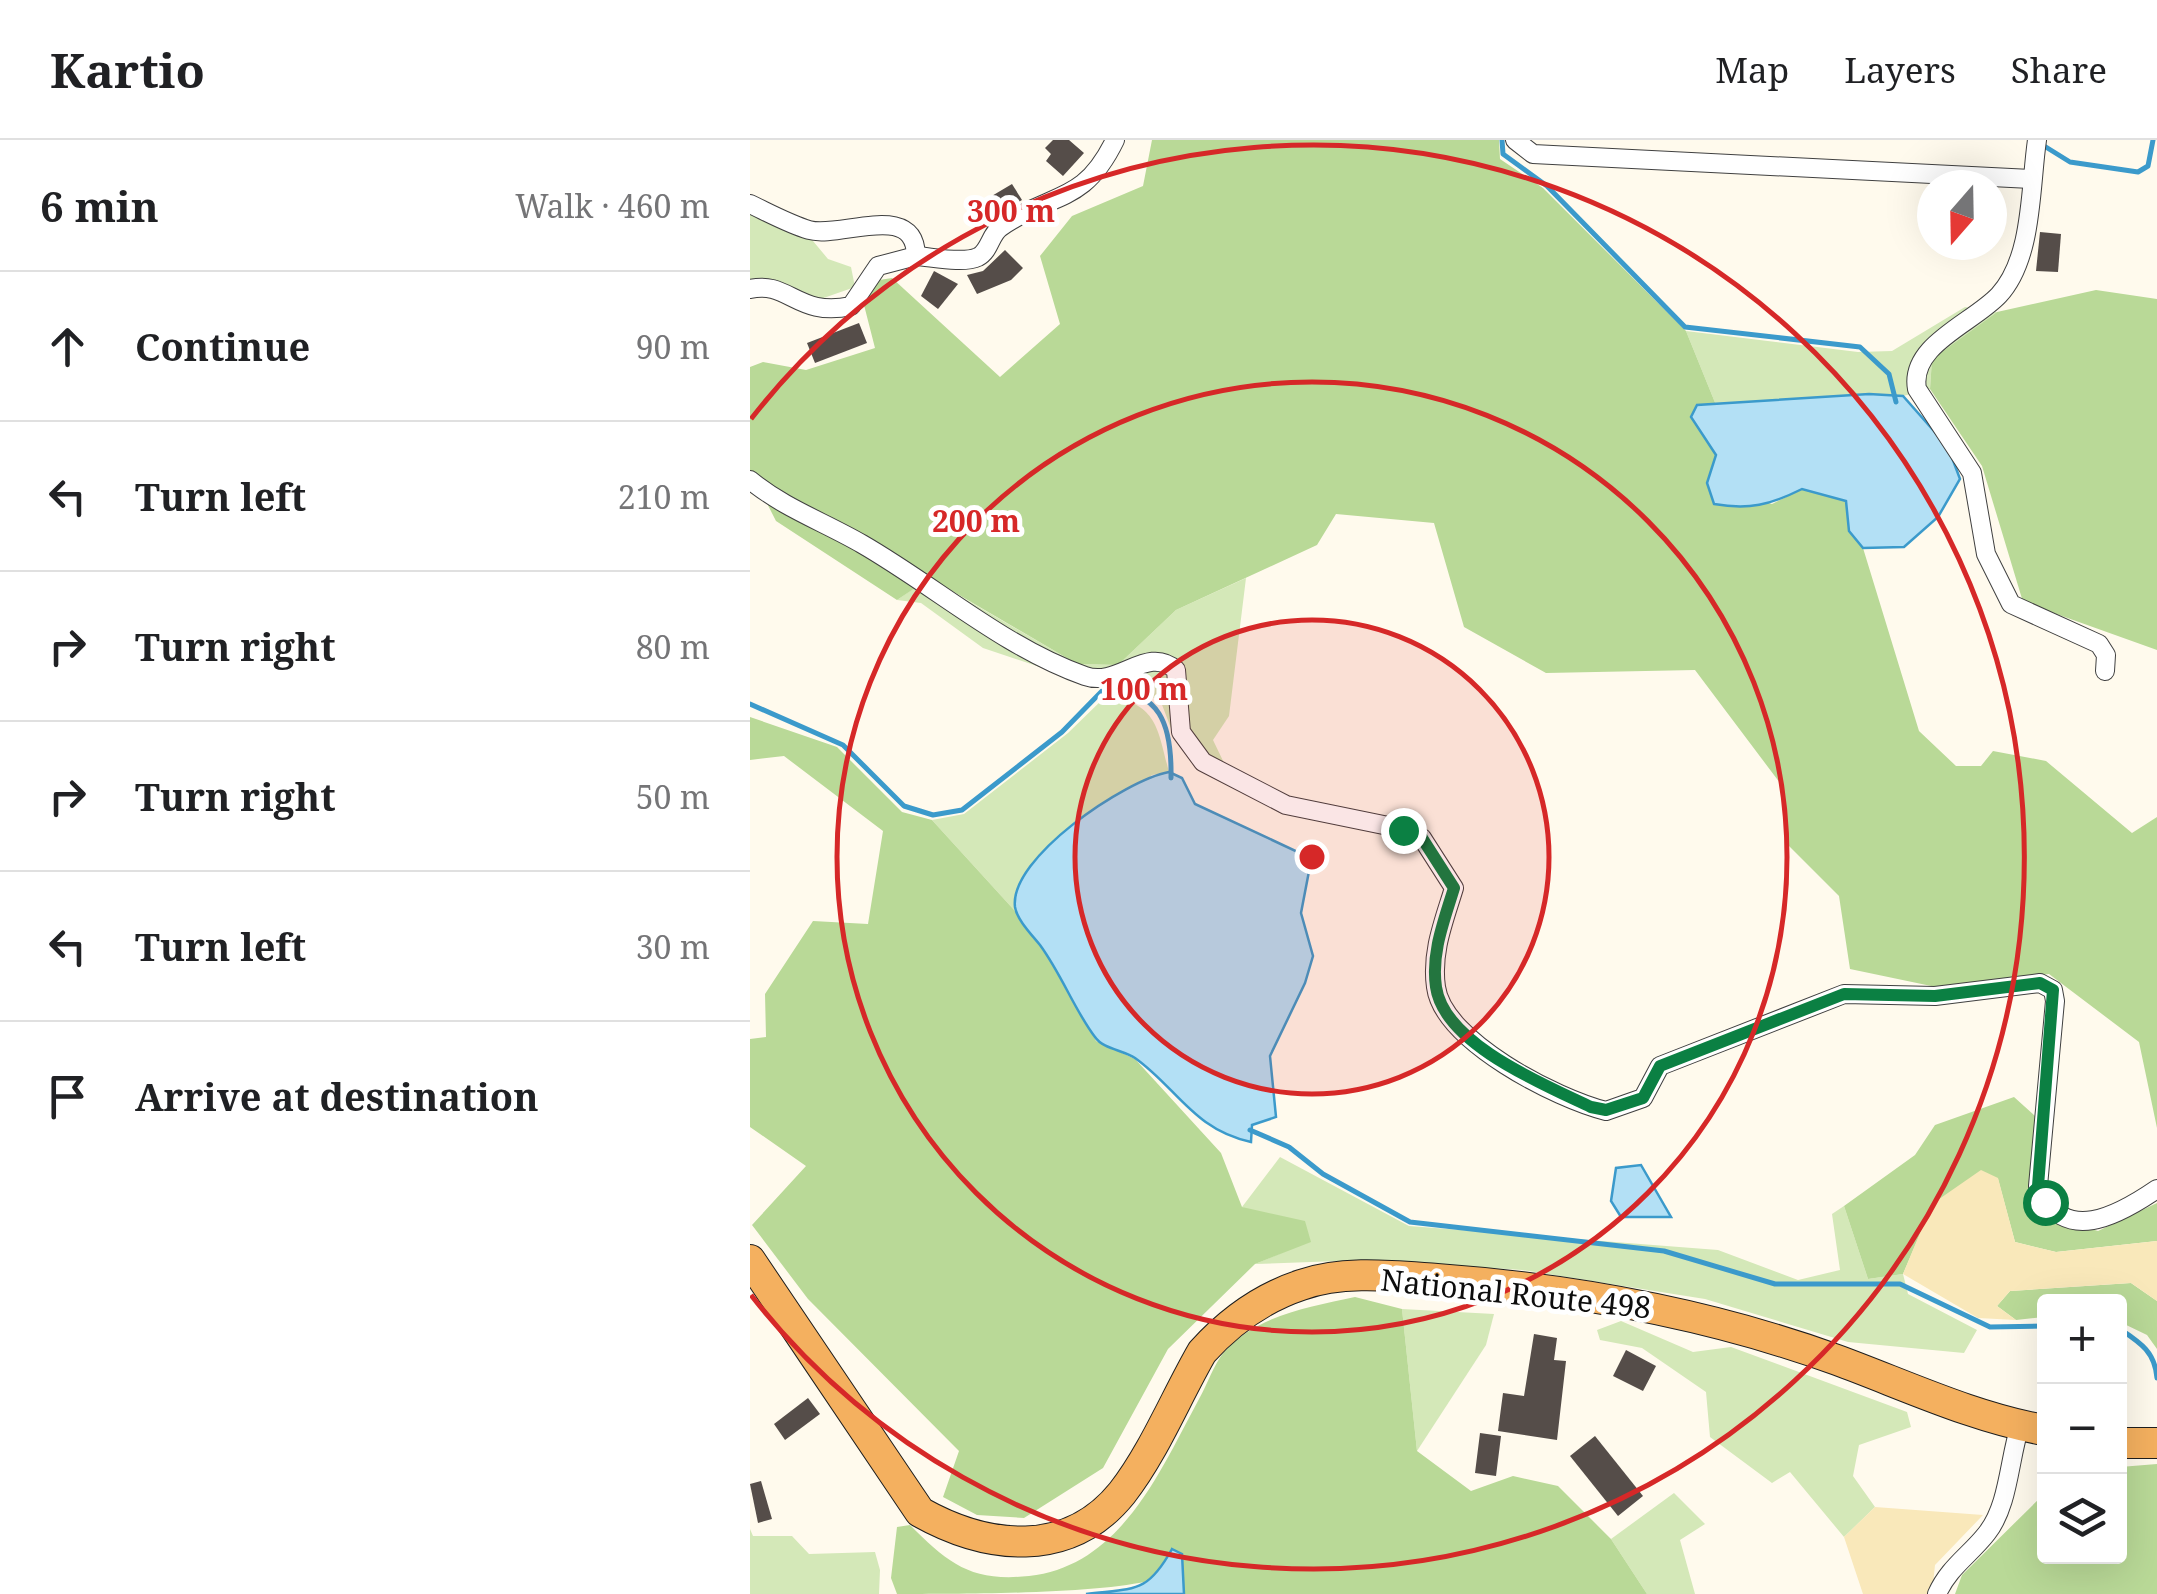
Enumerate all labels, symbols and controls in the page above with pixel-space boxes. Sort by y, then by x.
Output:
text: Kartio [50,37,205,102]
text: Map [1715,46,1789,93]
text: Layers [1844,46,1956,93]
text: Share [2011,46,2107,93]
north arrow [1917,170,2007,260]
text: 6 min [40,177,159,234]
text: Walk · 460 m [515,184,710,227]
text: 300 m [967,190,1055,231]
icon: ahead [40,319,95,374]
text: Continue [135,320,310,372]
text: 90 m [636,325,710,368]
icon: left [40,469,95,524]
text: Turn left [135,470,306,522]
text: 210 m [618,475,710,518]
text: 200 m [932,500,1020,541]
icon: right [40,619,95,674]
text: Turn right [135,620,336,672]
text: 80 m [636,625,710,668]
text: 100 m [1100,668,1188,709]
icon: right [40,769,95,824]
text: Turn right [135,770,336,822]
text: 50 m [636,775,710,818]
route end [1381,808,1427,854]
centre of rings [1294,839,1330,875]
icon: left [40,919,95,974]
text: Turn left [135,920,306,972]
text: 30 m [636,925,710,968]
icon: arrive [40,1069,95,1124]
text: Arrive at destination [135,1070,539,1122]
route start [2023,1180,2069,1226]
street label: National Route 498 [1379,1258,1653,1328]
map controls [2037,1294,2127,1564]
button: + [2037,1294,2127,1384]
button: − [2037,1384,2127,1474]
button: layers [2037,1474,2127,1564]

